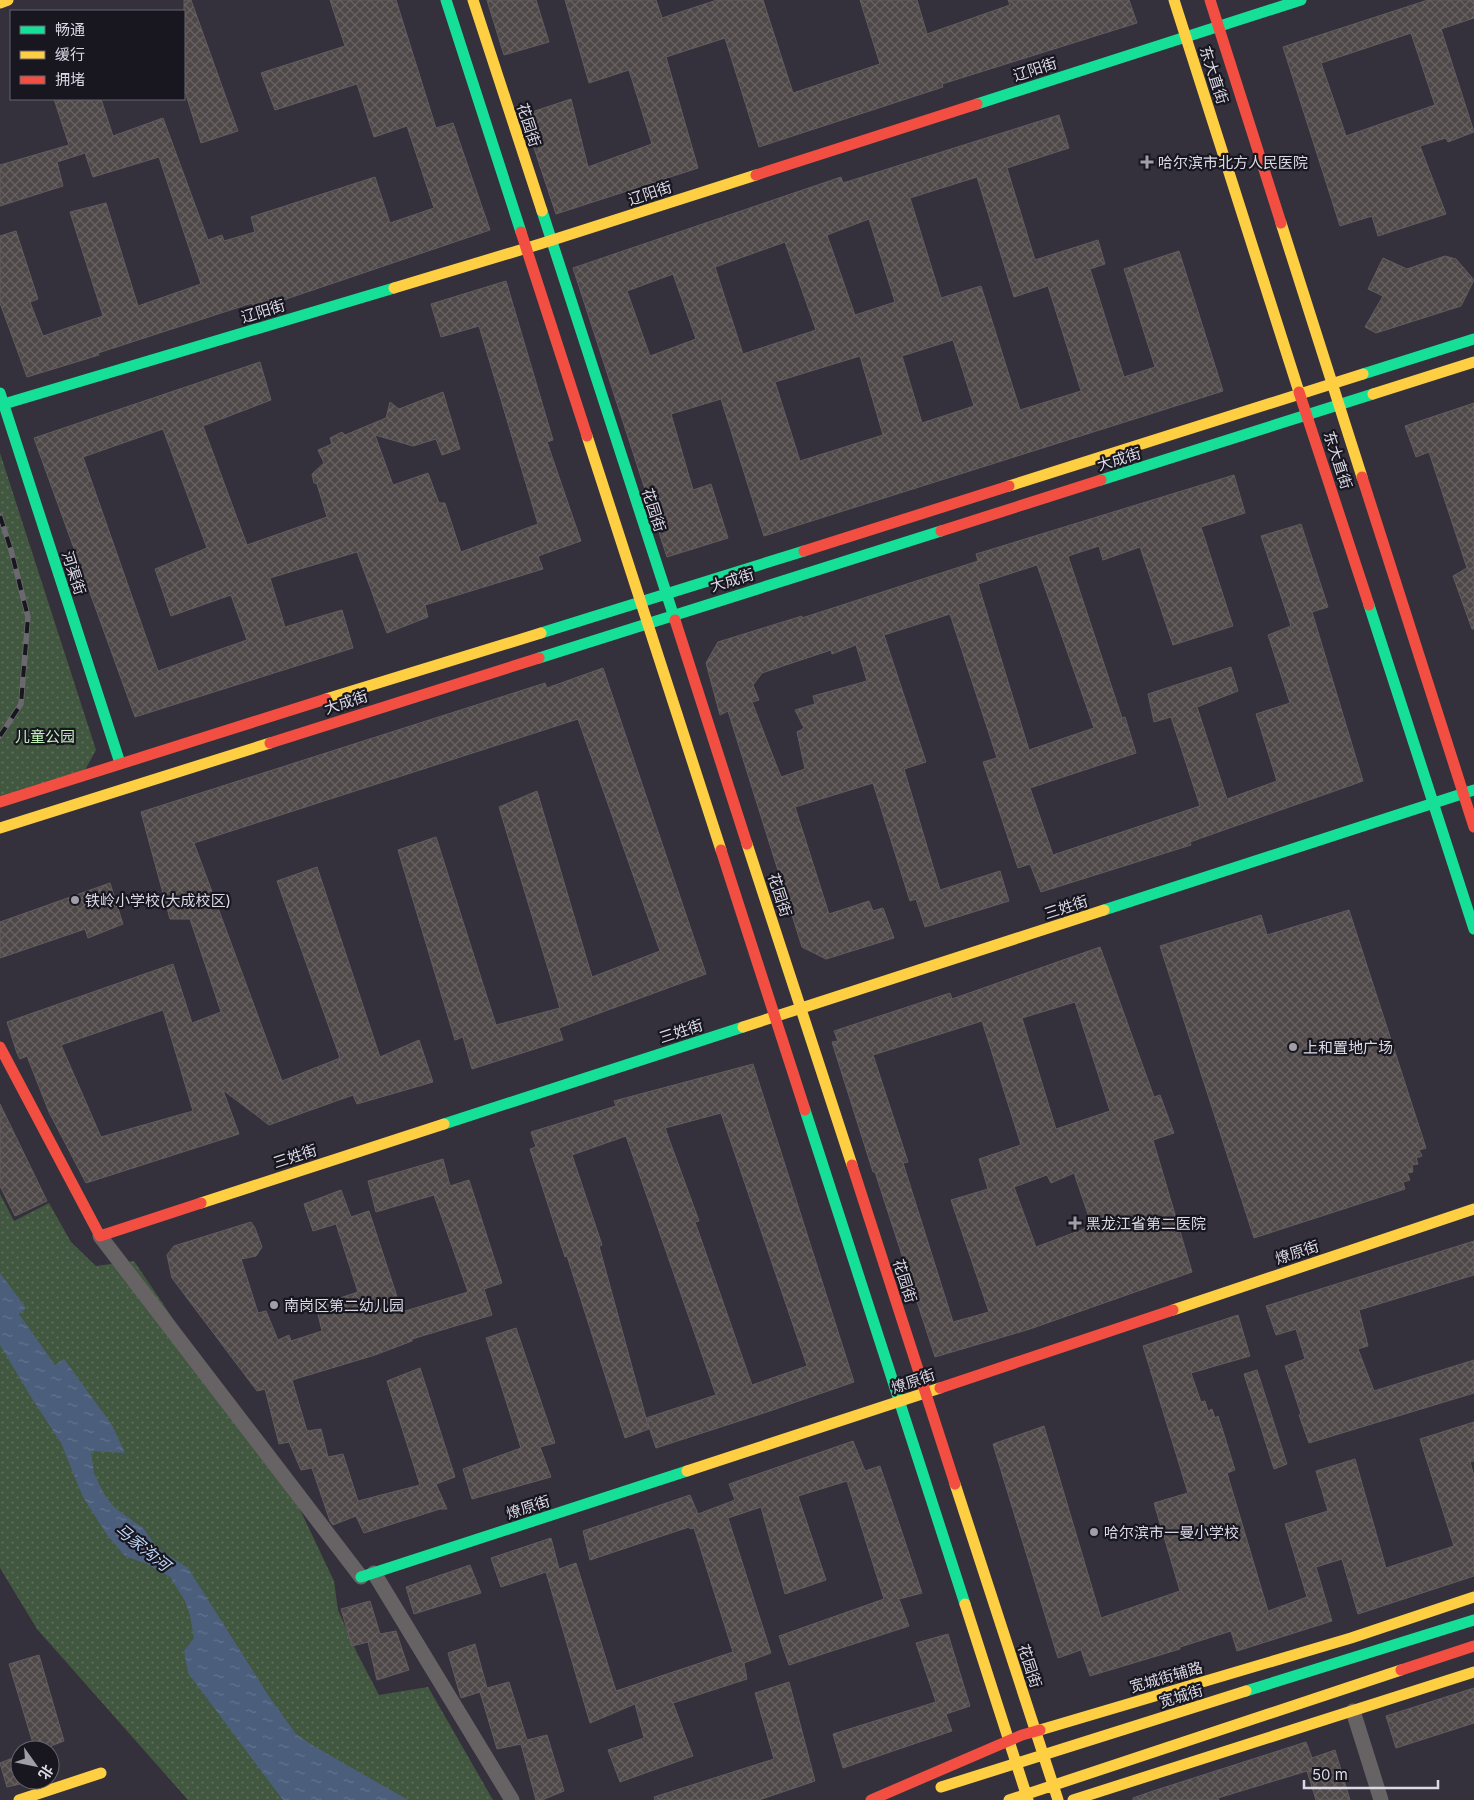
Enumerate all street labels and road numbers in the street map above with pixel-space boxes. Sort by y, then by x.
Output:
street label: 东大直街 [1196,44,1232,106]
street label: 辽阳街 [1011,53,1059,85]
street label: 花园街 [513,101,545,149]
street label: 辽阳街 [626,177,674,209]
street label: 辽阳街 [239,295,287,327]
street label: 东大直街 [1320,429,1356,491]
street label: 大成街 [1095,443,1143,475]
street label: 花园街 [638,486,670,534]
street label: 河渠街 [58,549,90,597]
street label: 大成街 [708,564,756,596]
street label: 大成街 [322,686,370,718]
street label: 花园街 [764,871,796,919]
street label: 三姓街 [1042,891,1090,923]
street label: 三姓街 [657,1015,705,1047]
street label: 三姓街 [271,1140,319,1172]
street label: 燎原街 [1273,1236,1321,1268]
street label: 花园街 [889,1257,921,1305]
street label: 燎原街 [889,1365,937,1397]
street label: 燎原街 [504,1491,552,1523]
street label: 花园街 [1014,1642,1046,1690]
street label: 宽城街辅路 [1127,1658,1205,1696]
street label: 宽城街 [1157,1681,1205,1711]

